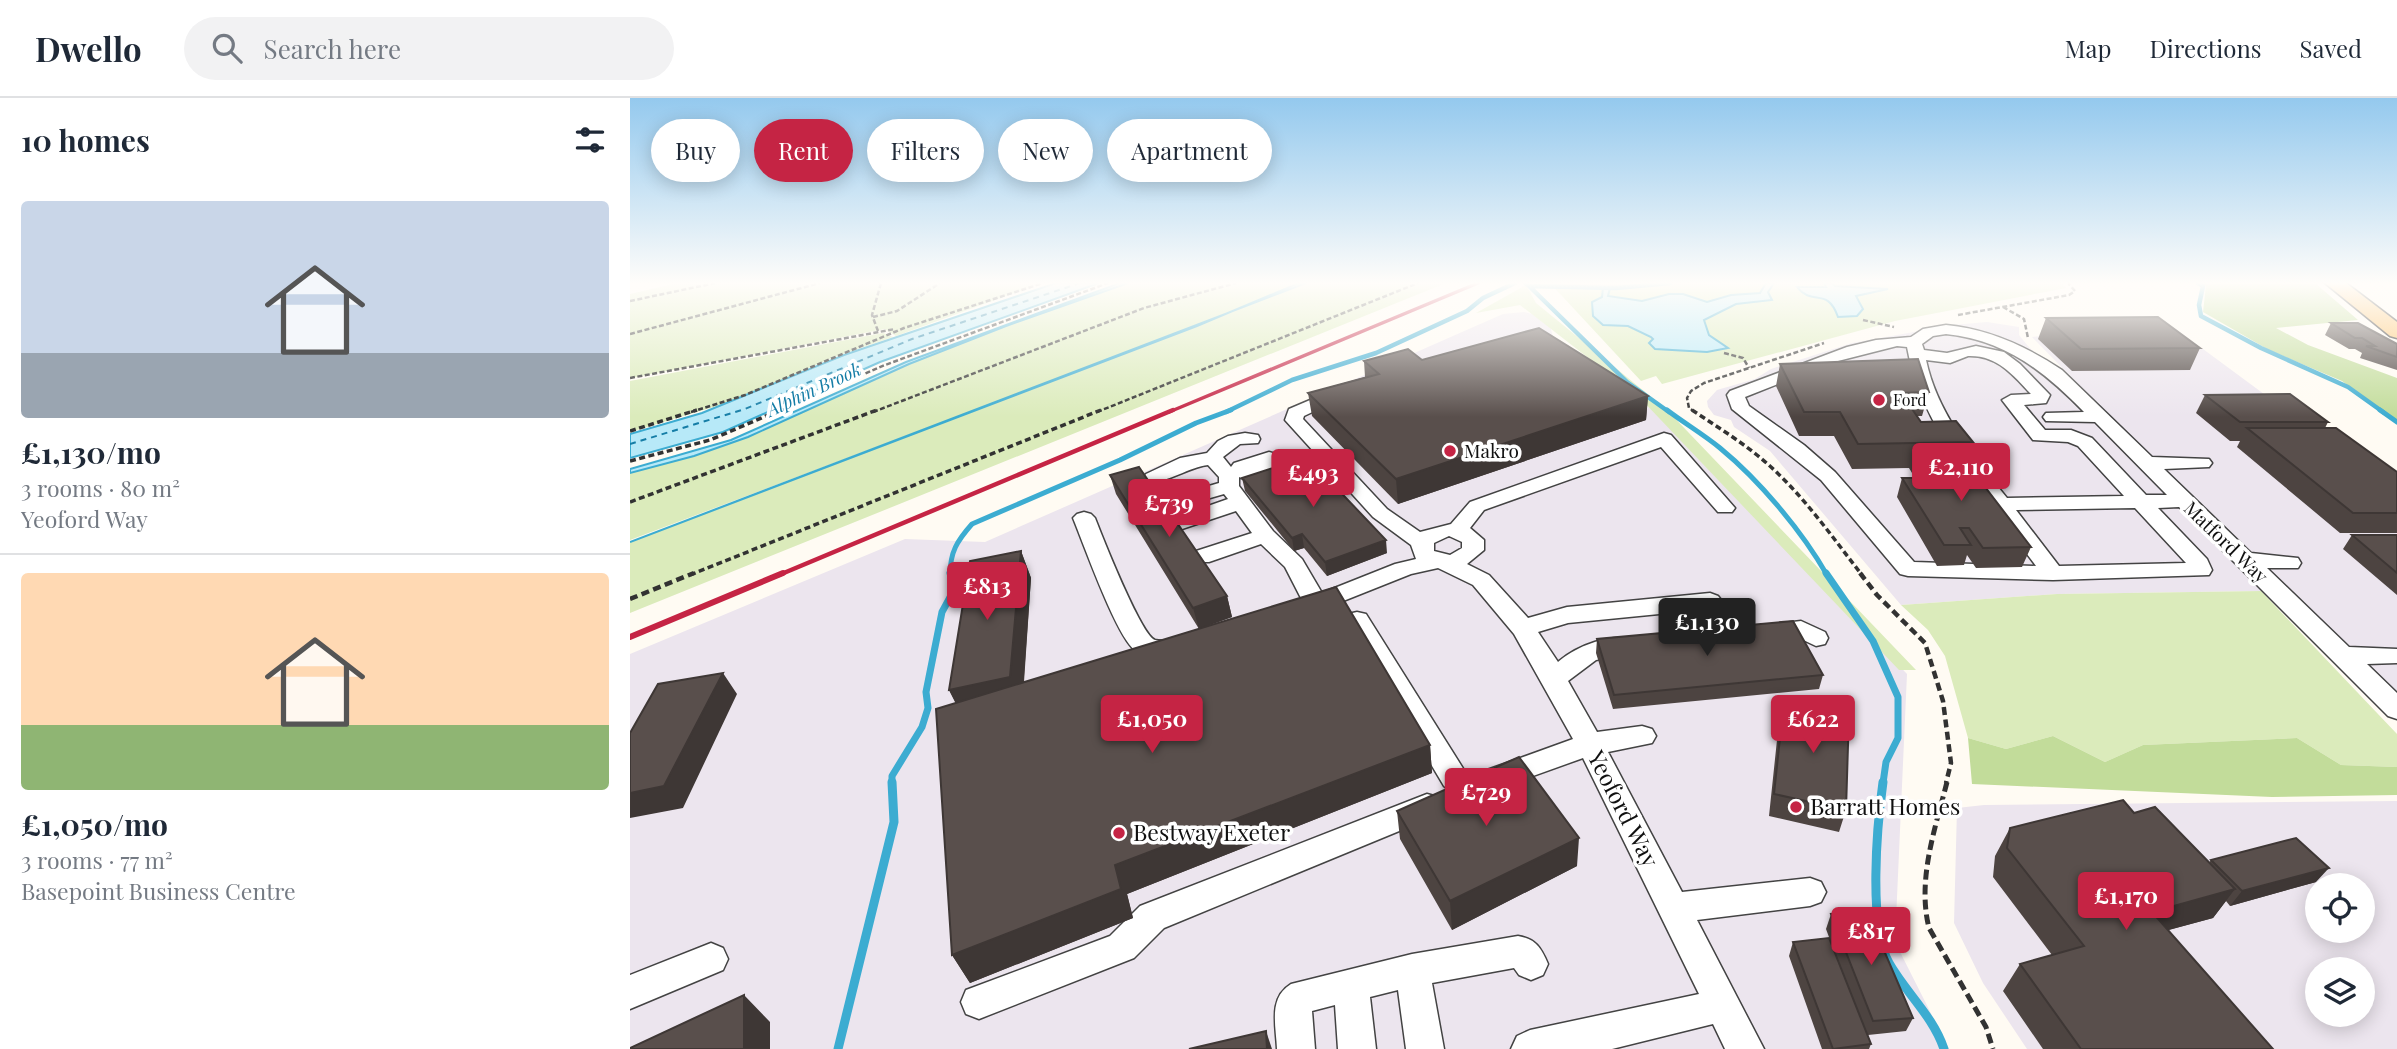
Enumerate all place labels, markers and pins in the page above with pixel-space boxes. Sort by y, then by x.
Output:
place label: Ford [1893,389,1927,410]
marker: Ford [1871,392,1887,408]
place label: Makro [1464,437,1519,463]
marker: Makro [1442,443,1458,459]
pin: £2,110 [1904,444,2018,503]
pin: £493 [1272,450,1354,509]
pin: £739 [1128,480,1210,539]
pin: £813 [946,562,1028,622]
pin: £1,130 [1650,598,1764,658]
pin: £1,050 [1095,696,1209,755]
pin: £622 [1772,696,1854,755]
pin: £729 [1445,768,1527,828]
place label: Barratt Homes [1810,790,1960,821]
marker: Barratt Homes [1788,799,1804,815]
place label: Bestway Exeter [1133,816,1290,847]
marker: Bestway Exeter [1111,825,1127,841]
pin: £1,170 [2069,872,2183,932]
pin: £817 [1830,908,1912,967]

